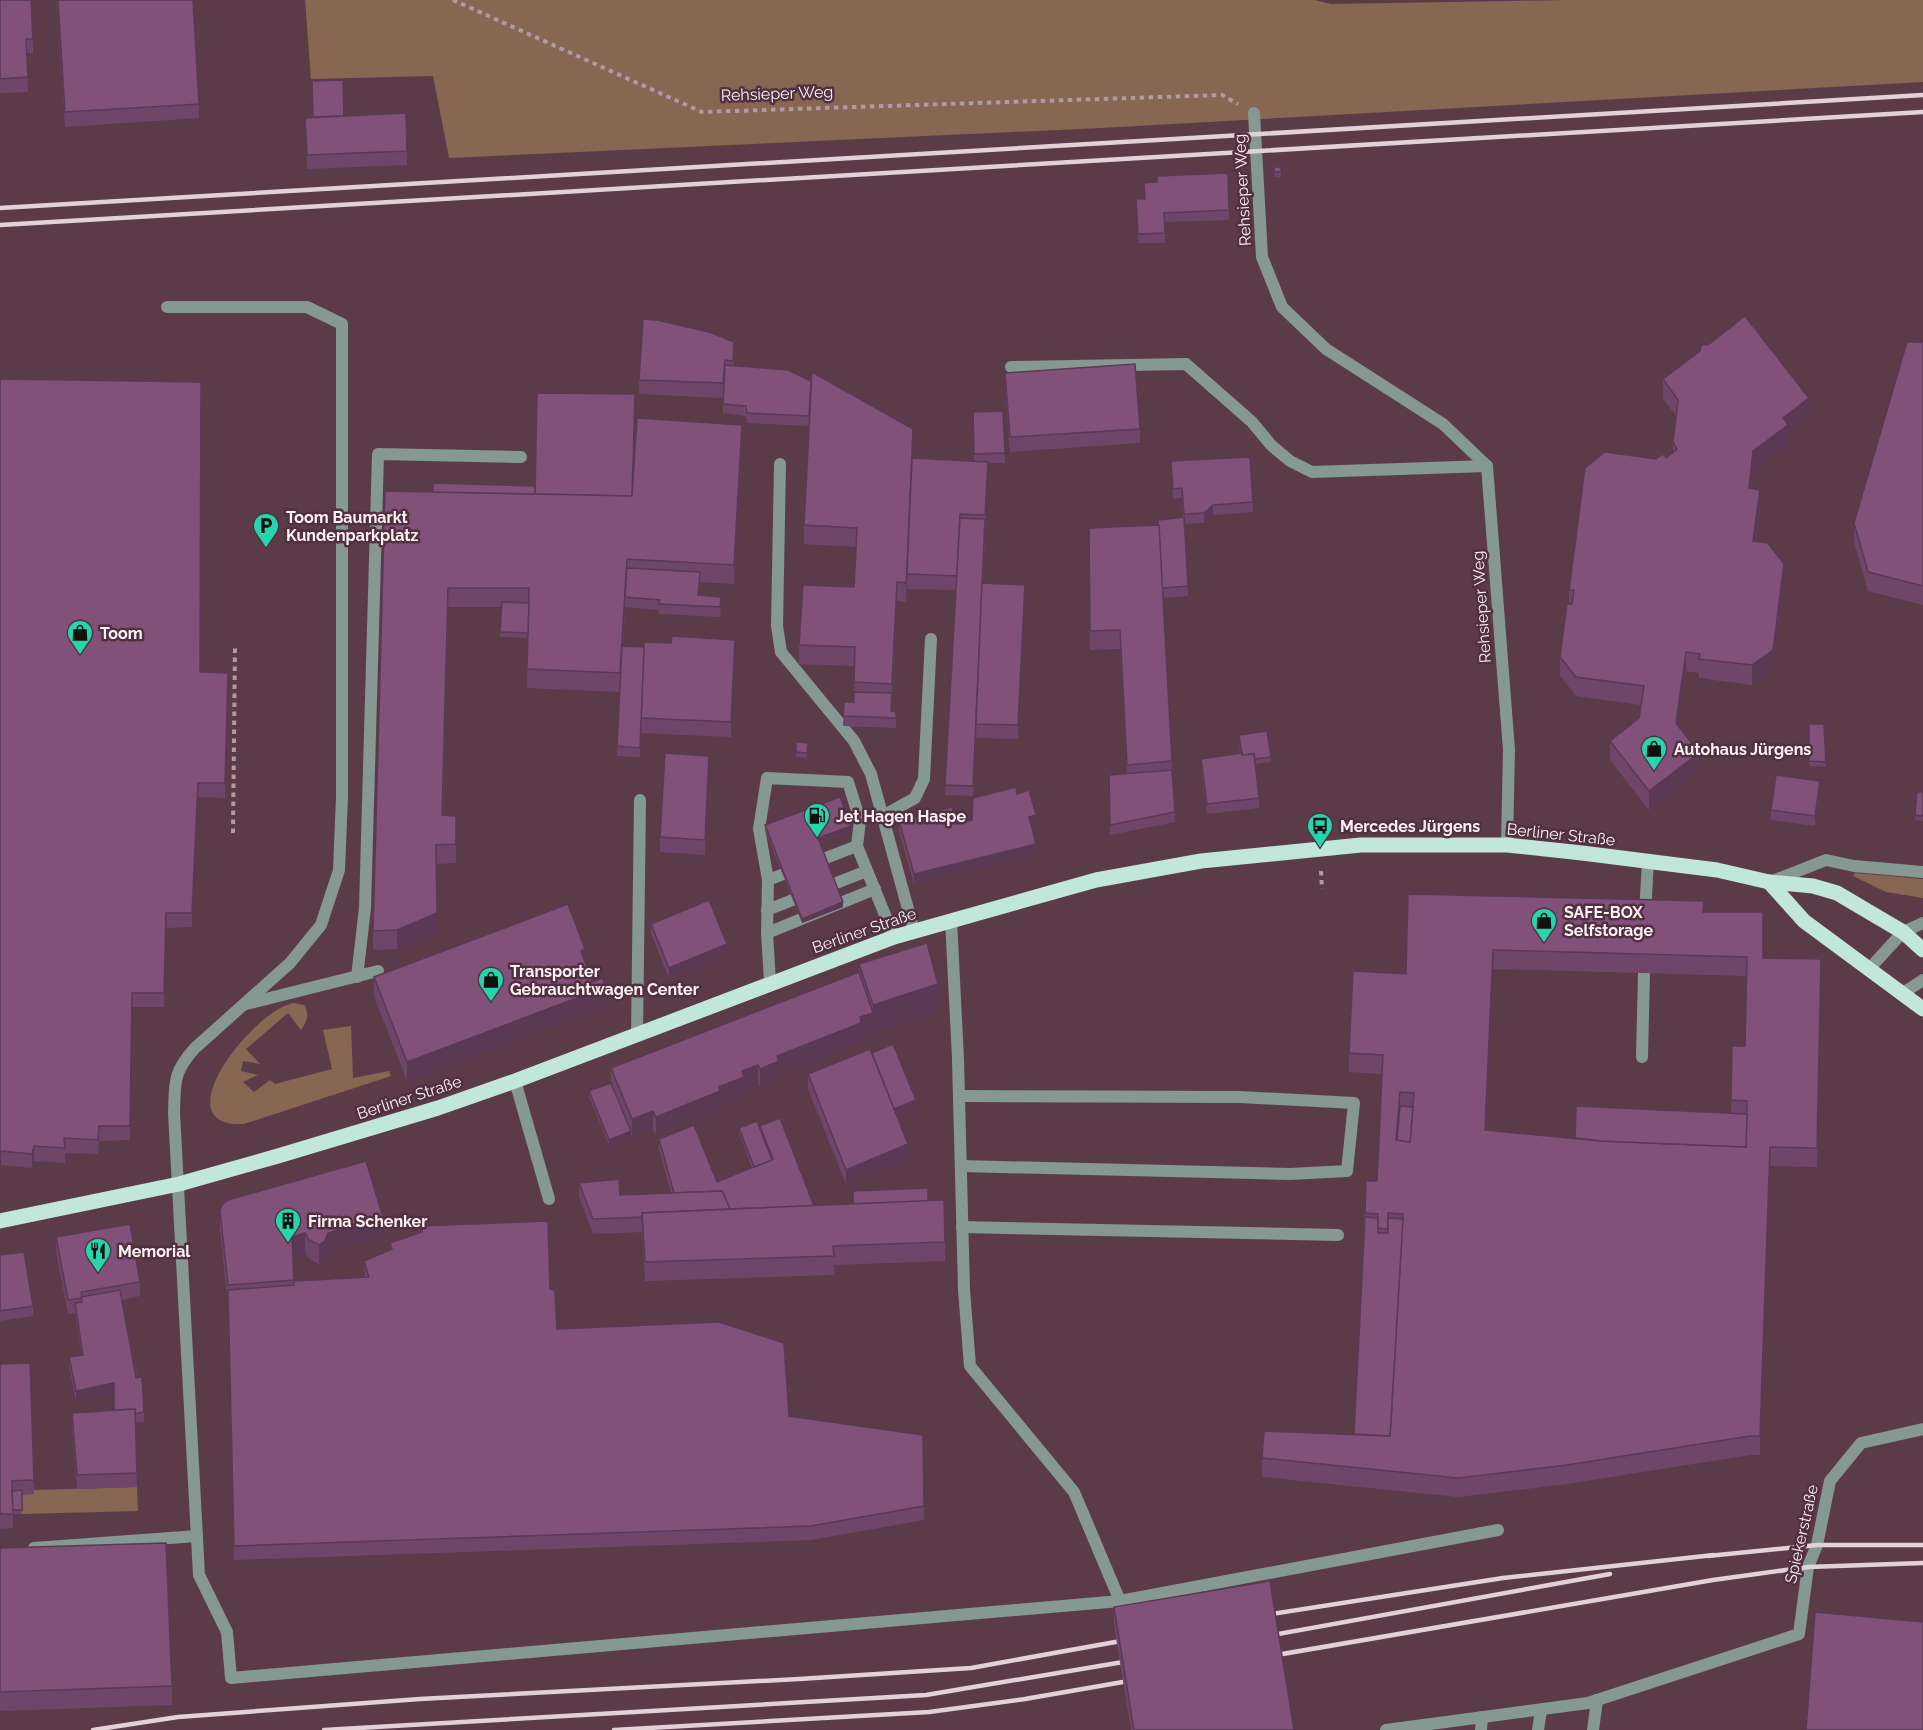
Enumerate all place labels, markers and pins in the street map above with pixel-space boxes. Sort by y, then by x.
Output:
place label: Toom Baumarkt Kundenparkplatz [286,508,418,545]
parking icon: Toom Baumarkt Kundenparkplatz [251,511,281,549]
shop icon: Toom [65,618,95,656]
place label: Toom [100,624,143,643]
shop icon: Autohaus Jürgens [1639,734,1669,772]
place label: Autohaus Jürgens [1674,740,1811,759]
fuel station icon: Jet Hagen Haspe [802,801,832,839]
place label: Jet Hagen Haspe [836,807,966,826]
bus stop icon: Mercedes Jürgens [1305,811,1335,849]
place label: Mercedes Jürgens [1340,817,1480,836]
place label: SAFE-BOX Selfstorage [1564,903,1653,940]
shop icon: SAFE-BOX Selfstorage [1529,906,1559,944]
place label: Transporter Gebrauchtwagen Center [510,962,699,999]
shop icon: Transporter Gebrauchtwagen Center [476,965,506,1003]
building icon: Firma Schenker [273,1206,303,1244]
place label: Firma Schenker [308,1212,427,1231]
restaurant icon: Memorial [83,1236,113,1274]
place label: Memorial [118,1242,191,1261]

